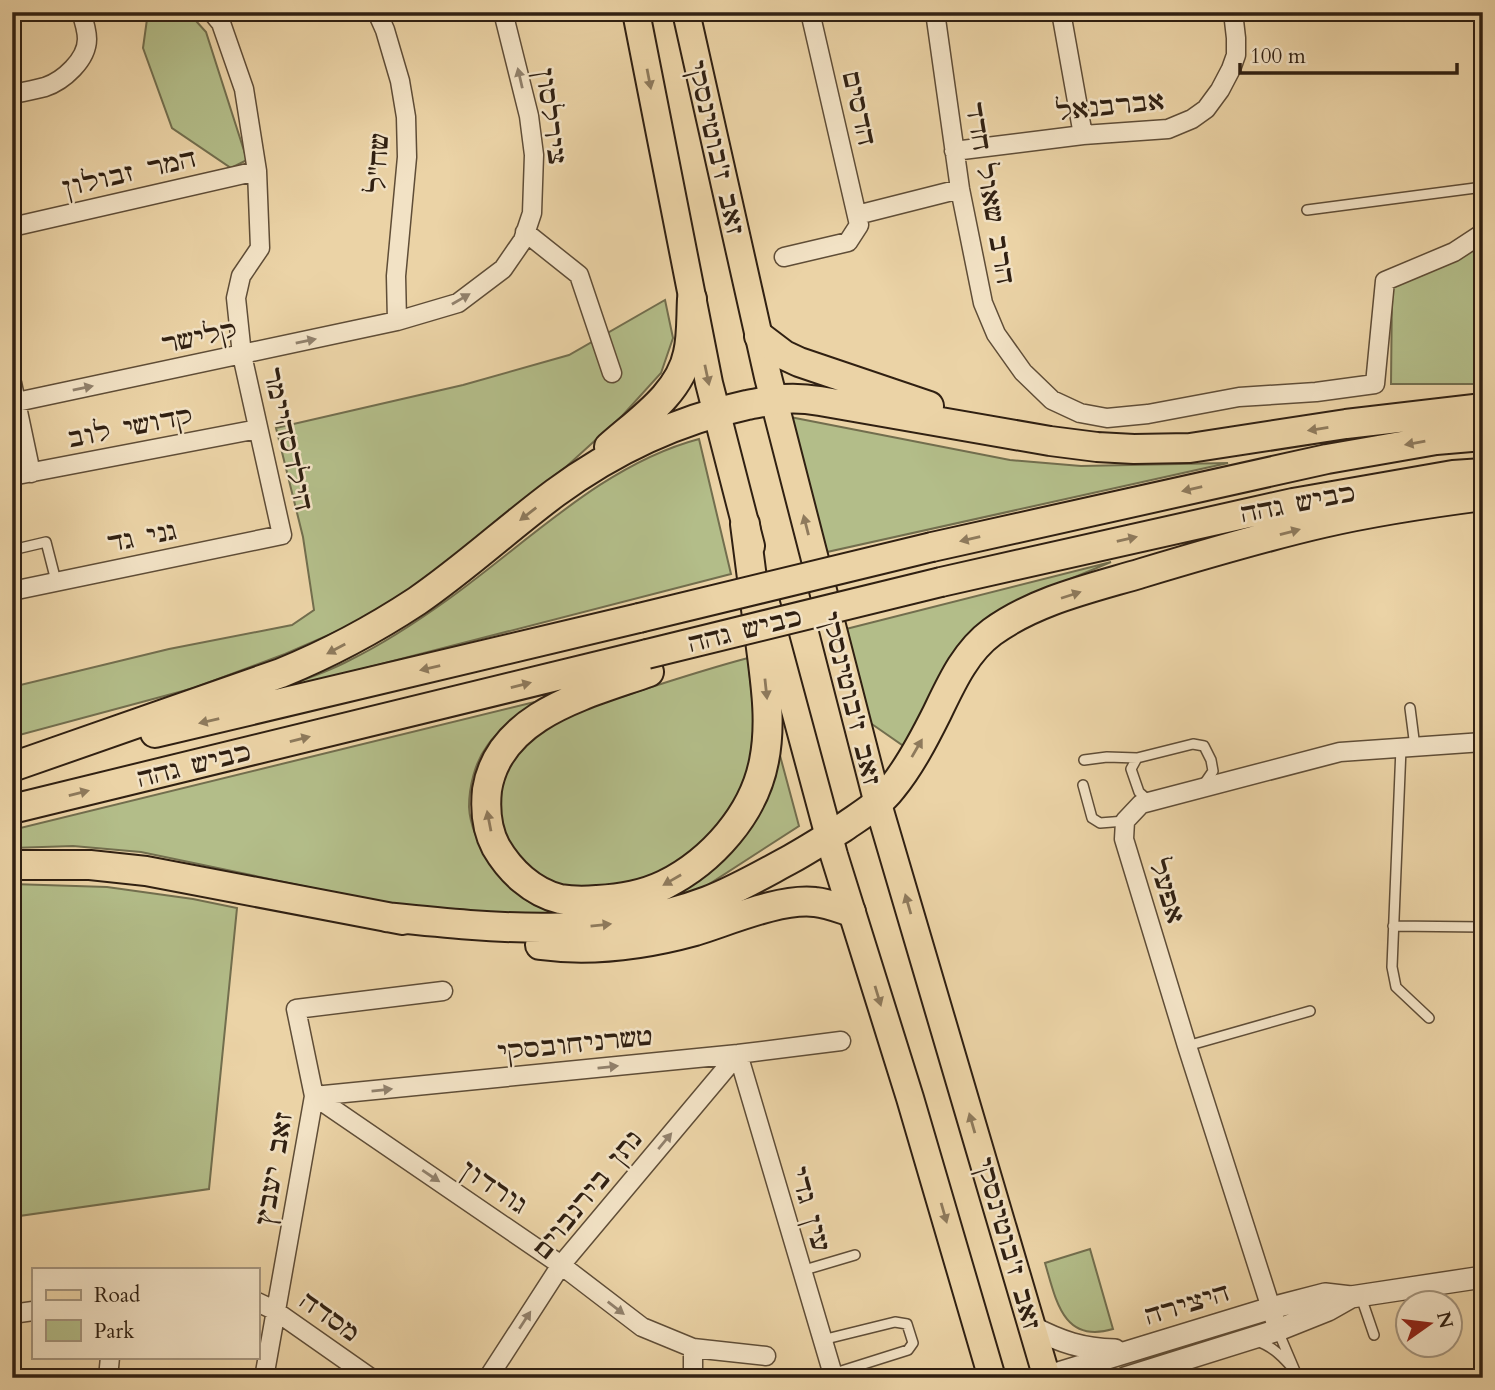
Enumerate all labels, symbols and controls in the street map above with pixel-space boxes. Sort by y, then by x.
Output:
scale bar [1240,32,1456,76]
text: 100 m [1250,42,1306,71]
street label: זאב ז'בוטינסקי [679,56,753,240]
street label: צירלסון [527,66,575,166]
one-way arrow [515,67,526,89]
street label: הדסים [833,67,885,149]
one-way arrow [644,68,655,90]
street label: אברבנאל [1054,83,1166,129]
street label: הרב שאול חדד [957,99,1023,287]
street label: שח"ל [359,132,397,194]
street label: המר זבולון [58,141,200,205]
one-way arrow [451,293,471,306]
street label: קלישר [158,312,240,362]
one-way arrow [295,336,317,347]
street label: הילדסהיימר [254,364,322,514]
one-way arrow [702,364,713,386]
one-way arrow [72,382,94,393]
street label: קדושי לוב [65,398,195,456]
one-way arrow [1307,424,1329,435]
one-way arrow [1404,438,1426,449]
street label: כביש גהה [1238,475,1358,531]
one-way arrow [1181,484,1203,495]
one-way arrow [519,506,536,521]
street label: גני גד [104,513,180,561]
one-way arrow [800,513,811,535]
one-way arrow [1279,526,1300,536]
one-way arrow [959,533,981,544]
one-way arrow [1116,534,1138,545]
one-way arrow [1061,589,1082,599]
street label: כביש גהה [684,599,806,661]
street label: זאב ז'בוטינסקי [812,608,890,790]
one-way arrow [326,643,346,654]
one-way arrow [419,663,441,674]
one-way arrow [760,678,771,700]
one-way arrow [510,679,532,690]
one-way arrow [197,716,219,727]
one-way arrow [289,733,311,744]
street label: כביש גהה [133,734,255,796]
one-way arrow [911,739,923,758]
one-way arrow [68,787,90,798]
one-way arrow [483,810,494,832]
street label: אפעל [1141,854,1193,928]
one-way arrow [662,874,681,886]
one-way arrow [902,894,912,915]
one-way arrow [590,920,612,931]
one-way arrow [873,985,883,1006]
street label: טשרניחובסקי [495,1018,655,1070]
one-way arrow [597,1061,619,1072]
one-way arrow [371,1084,393,1095]
street label: זאב יעבץ [247,1108,301,1228]
one-way arrow [966,1112,976,1133]
street label: נתן בירנבוים [524,1123,650,1267]
one-way arrow [657,1132,672,1150]
street label: גורדון [453,1152,535,1222]
street label: זאב ז'בוטינסקי [966,1153,1050,1335]
street label: עין גדי [781,1162,839,1256]
one-way arrow [422,1169,440,1183]
one-way arrow [939,1203,949,1224]
legend [32,1268,259,1358]
street label: היצירה [1140,1275,1234,1333]
text: Road [94,1281,140,1310]
street label: מסדה [293,1284,367,1350]
north arrow [1394,1288,1464,1358]
one-way arrow [607,1300,625,1315]
text: N [1430,1309,1459,1332]
one-way arrow [519,1311,532,1330]
text: Park [94,1317,135,1346]

